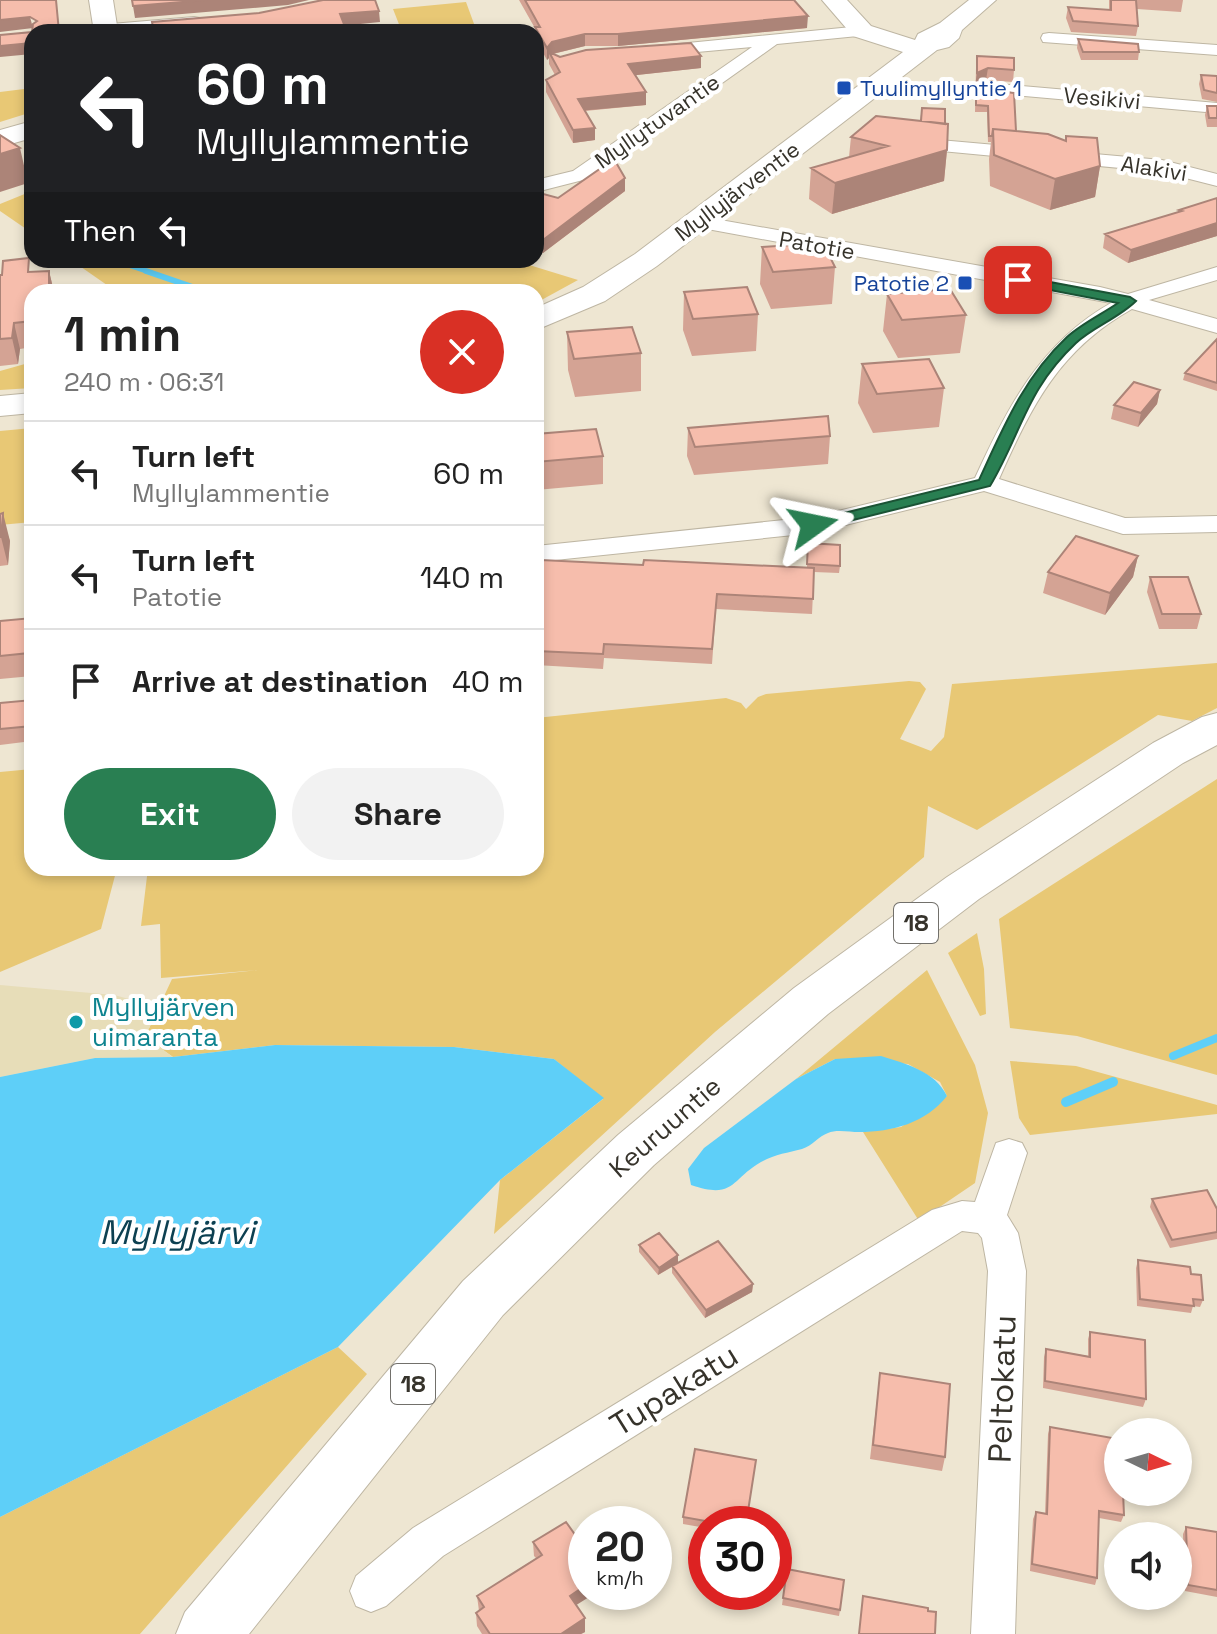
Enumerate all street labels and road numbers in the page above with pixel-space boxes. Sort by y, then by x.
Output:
street label: Myllytuvantie [589,68,725,174]
street label: Vesikivi [1062,81,1142,115]
street label: Myllyjärventie [669,135,805,247]
street label: Alakivi [1119,149,1189,187]
street label: Patotie [777,225,857,265]
road number: 18 [894,903,938,943]
street label: Keuruuntie [602,1069,728,1185]
street label: Peltokatu [979,1314,1025,1464]
street label: Tupakatu [603,1335,745,1445]
road number: 18 [391,1364,435,1404]

